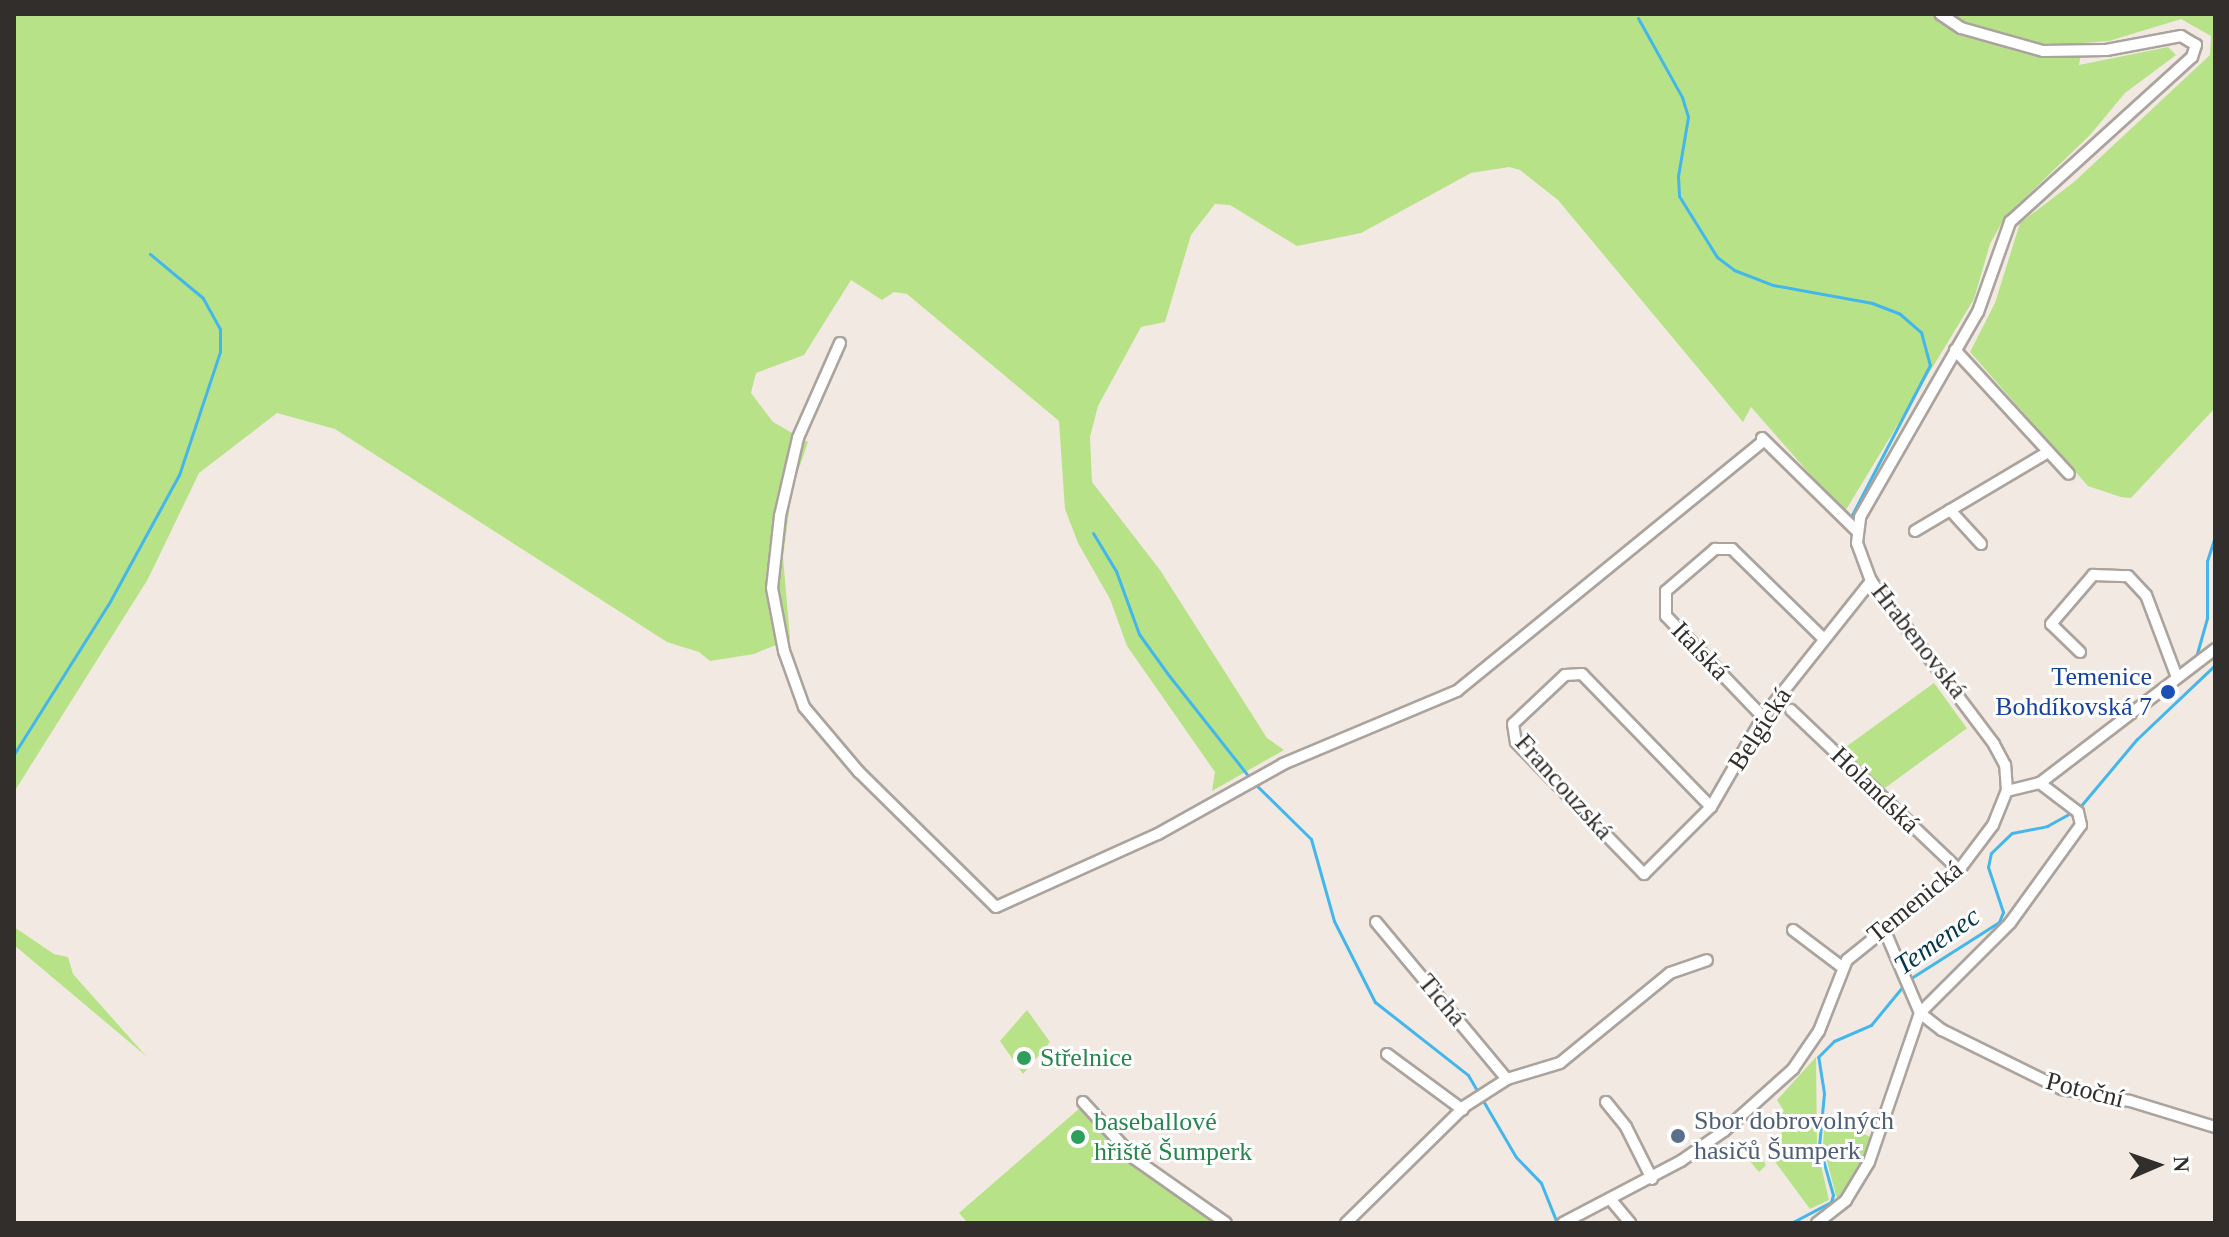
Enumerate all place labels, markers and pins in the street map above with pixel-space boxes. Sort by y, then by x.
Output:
place label: Temenice Bohdíkovská 7 [1995,661,2152,722]
marker: Temenice Bohdíkovská 7 [2159,683,2177,701]
place label: Střelnice [1040,1042,1132,1074]
marker: Střelnice [1015,1049,1033,1067]
place label: Sbor dobrovolných hasičů Šumperk [1694,1105,1894,1166]
place label: baseballové hřiště Šumperk [1094,1106,1252,1168]
marker: Sbor dobrovolných hasičů Šumperk [1669,1127,1687,1145]
marker: baseballové hřiště Šumperk [1069,1128,1087,1146]

